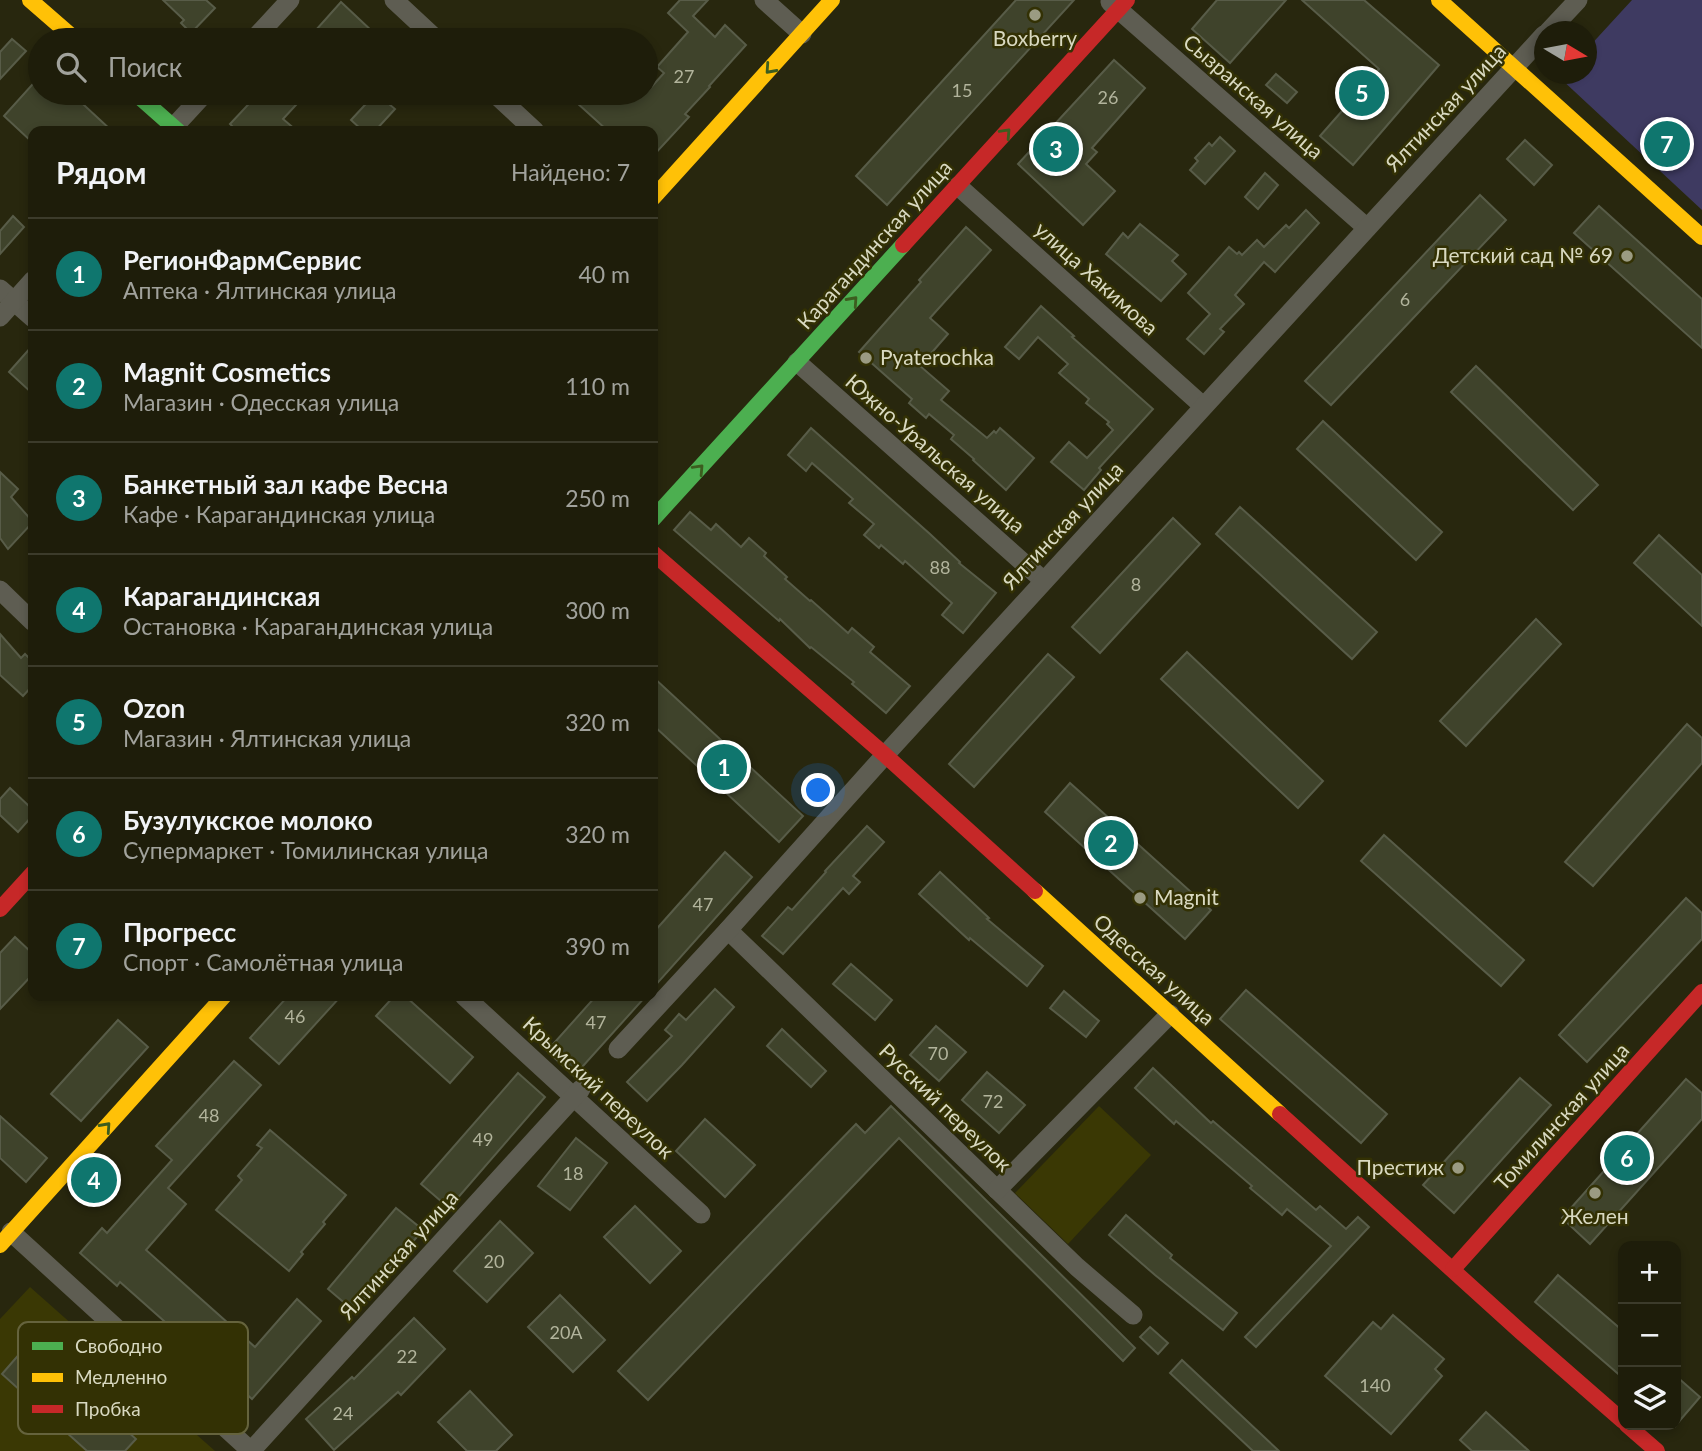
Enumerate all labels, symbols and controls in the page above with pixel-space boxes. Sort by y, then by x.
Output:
marker: Boxberry [1027,7,1043,23]
north arrow [1534,21,1597,84]
place label: Boxberry [993,25,1077,50]
search box [28,28,658,105]
street label: Сызранская улица [1179,28,1329,163]
street label: Ялтинская улица [1379,38,1510,177]
icon: search [52,48,90,86]
text: Поиск [108,51,182,83]
one-way arrow [766,61,778,74]
house number: 27 [674,65,694,87]
pin: 5 [1339,67,1385,119]
house number: 15 [952,79,972,101]
house number: 26 [1098,86,1118,108]
pin: 7 [1644,118,1690,170]
pin: 3 [1033,123,1079,175]
one-way arrow [998,128,1010,141]
text: Рядом [56,154,146,190]
street label: Карагандинская улица [791,154,956,334]
text: Найдено: 7 [511,158,630,186]
street label: улица Хакимова [1030,216,1164,340]
place label: Детский сад № 69 [1433,242,1613,267]
text: РегионФармСервис [123,244,362,276]
marker: Детский сад № 69 [1619,248,1635,264]
text: 1 [72,260,86,288]
text: 40 m [579,260,630,288]
text: Аптека · Ялтинская улица [123,276,397,304]
house number: 6 [1400,288,1410,310]
one-way arrow [844,296,857,309]
place label: Pyaterochka [880,344,994,369]
marker: Pyaterochka [858,350,874,366]
text: Magnit Cosmetics [123,356,331,388]
street label: Южно-Уральская улица [841,368,1031,538]
text: 2 [72,372,86,400]
text: 110 m [565,372,630,400]
text: Магазин · Одесская улица [123,388,399,416]
street label: Ялтинская улица [996,456,1127,595]
one-way arrow [691,464,703,477]
text: Банкетный зал кафе Весна [123,468,448,500]
text: 3 [72,484,86,512]
text: 250 m [565,484,630,512]
text: Кафе · Карагандинская улица [123,500,435,528]
house number: 88 [930,556,950,578]
house number: 8 [1131,573,1141,595]
text: Карагандинская [123,580,320,612]
text: 4 [72,596,86,624]
text: 300 m [565,596,630,624]
text: Остановка · Карагандинская улица [123,612,493,640]
text: Ozon [123,692,185,724]
text: 5 [72,708,86,736]
text: 320 m [565,708,630,736]
text: Магазин · Ялтинская улица [123,724,411,752]
pin: 1 [701,741,747,793]
your location [801,773,835,807]
text: Бузулукское молоко [123,804,373,836]
pin: 2 [1088,817,1134,869]
text: 6 [72,820,86,848]
text: 320 m [565,820,630,848]
text: Супермаркет · Томилинская улица [123,836,488,864]
place label: Magnit [1154,884,1219,909]
marker: Magnit [1132,890,1148,906]
house number: 47 [693,893,713,915]
street label: Одесская улица [1089,908,1221,1030]
text: Прогресс [123,916,236,948]
text: 7 [72,932,86,960]
text: 390 m [565,932,630,960]
text: Спорт · Самолётная улица [123,948,403,976]
house number: 46 [285,1005,305,1027]
street label: Крымский переулок [519,1011,679,1163]
house number: 47 [586,1011,606,1033]
street label: Томилинская улица [1488,1037,1633,1195]
street label: Русский переулок [875,1038,1017,1176]
house number: 70 [928,1042,948,1064]
house number: 72 [983,1090,1003,1112]
house number: 48 [199,1104,219,1126]
one-way arrow [98,1122,110,1135]
house number: 49 [473,1128,493,1150]
pin: 6 [1604,1132,1650,1184]
pin: 4 [71,1154,117,1206]
place label: Престиж [1357,1154,1444,1179]
marker: Престиж [1450,1160,1466,1176]
house number: 18 [563,1162,583,1184]
street label: Ялтинская улица [333,1184,462,1324]
marker: Желен [1587,1185,1603,1201]
place label: Желен [1561,1203,1629,1228]
map controls [1618,1241,1681,1430]
button: + [1618,1241,1681,1304]
house number: 20 [484,1250,504,1272]
button: − [1618,1304,1681,1367]
house number: 20А [549,1321,583,1343]
legend [18,1322,248,1434]
text: Свободно [75,1334,163,1357]
house number: 22 [397,1345,417,1367]
text: Медленно [75,1365,167,1388]
button: layers [1618,1367,1681,1430]
house number: 140 [1359,1374,1391,1396]
text: Пробка [75,1397,141,1420]
house number: 24 [333,1402,353,1424]

